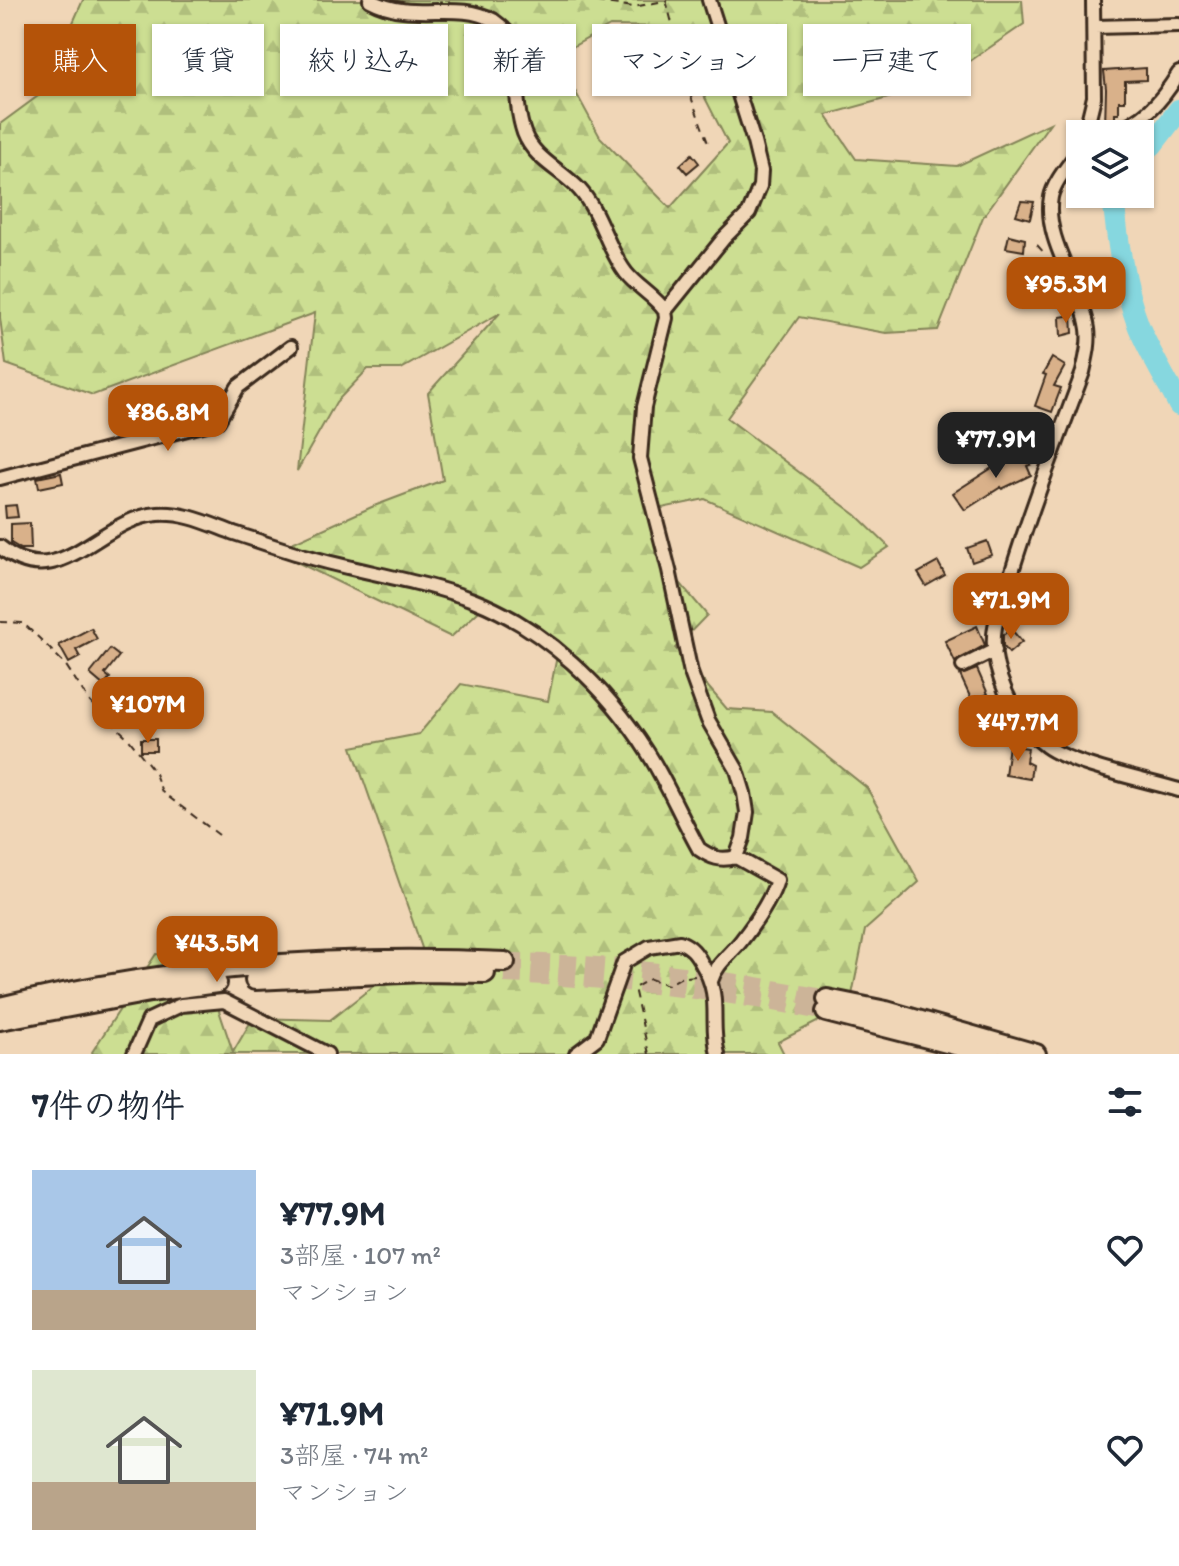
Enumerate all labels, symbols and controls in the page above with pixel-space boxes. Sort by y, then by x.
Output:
chip: 購入 [24,24,136,96]
chip: 賃貸 [152,24,264,96]
chip: 絞り込み [280,24,448,96]
chip: 新着 [464,24,576,96]
chip: マンション [592,24,787,96]
chip: 一戸建て [803,24,971,96]
map controls [1066,120,1154,208]
button: layers [1066,120,1154,208]
pin: ¥95.3M [1001,257,1131,325]
text: ¥95.3M [1025,267,1107,299]
pin: ¥86.8M [103,385,233,453]
text: ¥86.8M [126,395,210,427]
pin: ¥77.9M [931,412,1061,480]
text: ¥77.9M [956,422,1036,454]
pin: ¥71.9M [946,573,1076,641]
text: ¥71.9M [971,583,1051,615]
pin: ¥107M [92,677,204,745]
text: ¥107M [110,687,186,719]
pin: ¥47.7M [953,695,1083,763]
text: ¥47.7M [977,705,1059,737]
pin: ¥43.5M [152,916,282,984]
text: ¥43.5M [175,926,259,958]
icon: filters [1103,1080,1147,1124]
text: 7件の物件 [32,1085,185,1126]
text: ¥77.9M [280,1193,386,1234]
icon: home [96,1202,192,1298]
icon: heart [1103,1228,1147,1272]
text: 3部屋 · 107 m² [280,1239,441,1271]
text: マンション [280,1276,409,1308]
text: ¥71.9M [280,1393,385,1434]
icon: home [96,1402,192,1498]
icon: heart [1103,1428,1147,1472]
text: 3部屋 · 74 m² [280,1439,428,1471]
text: マンション [280,1476,409,1508]

